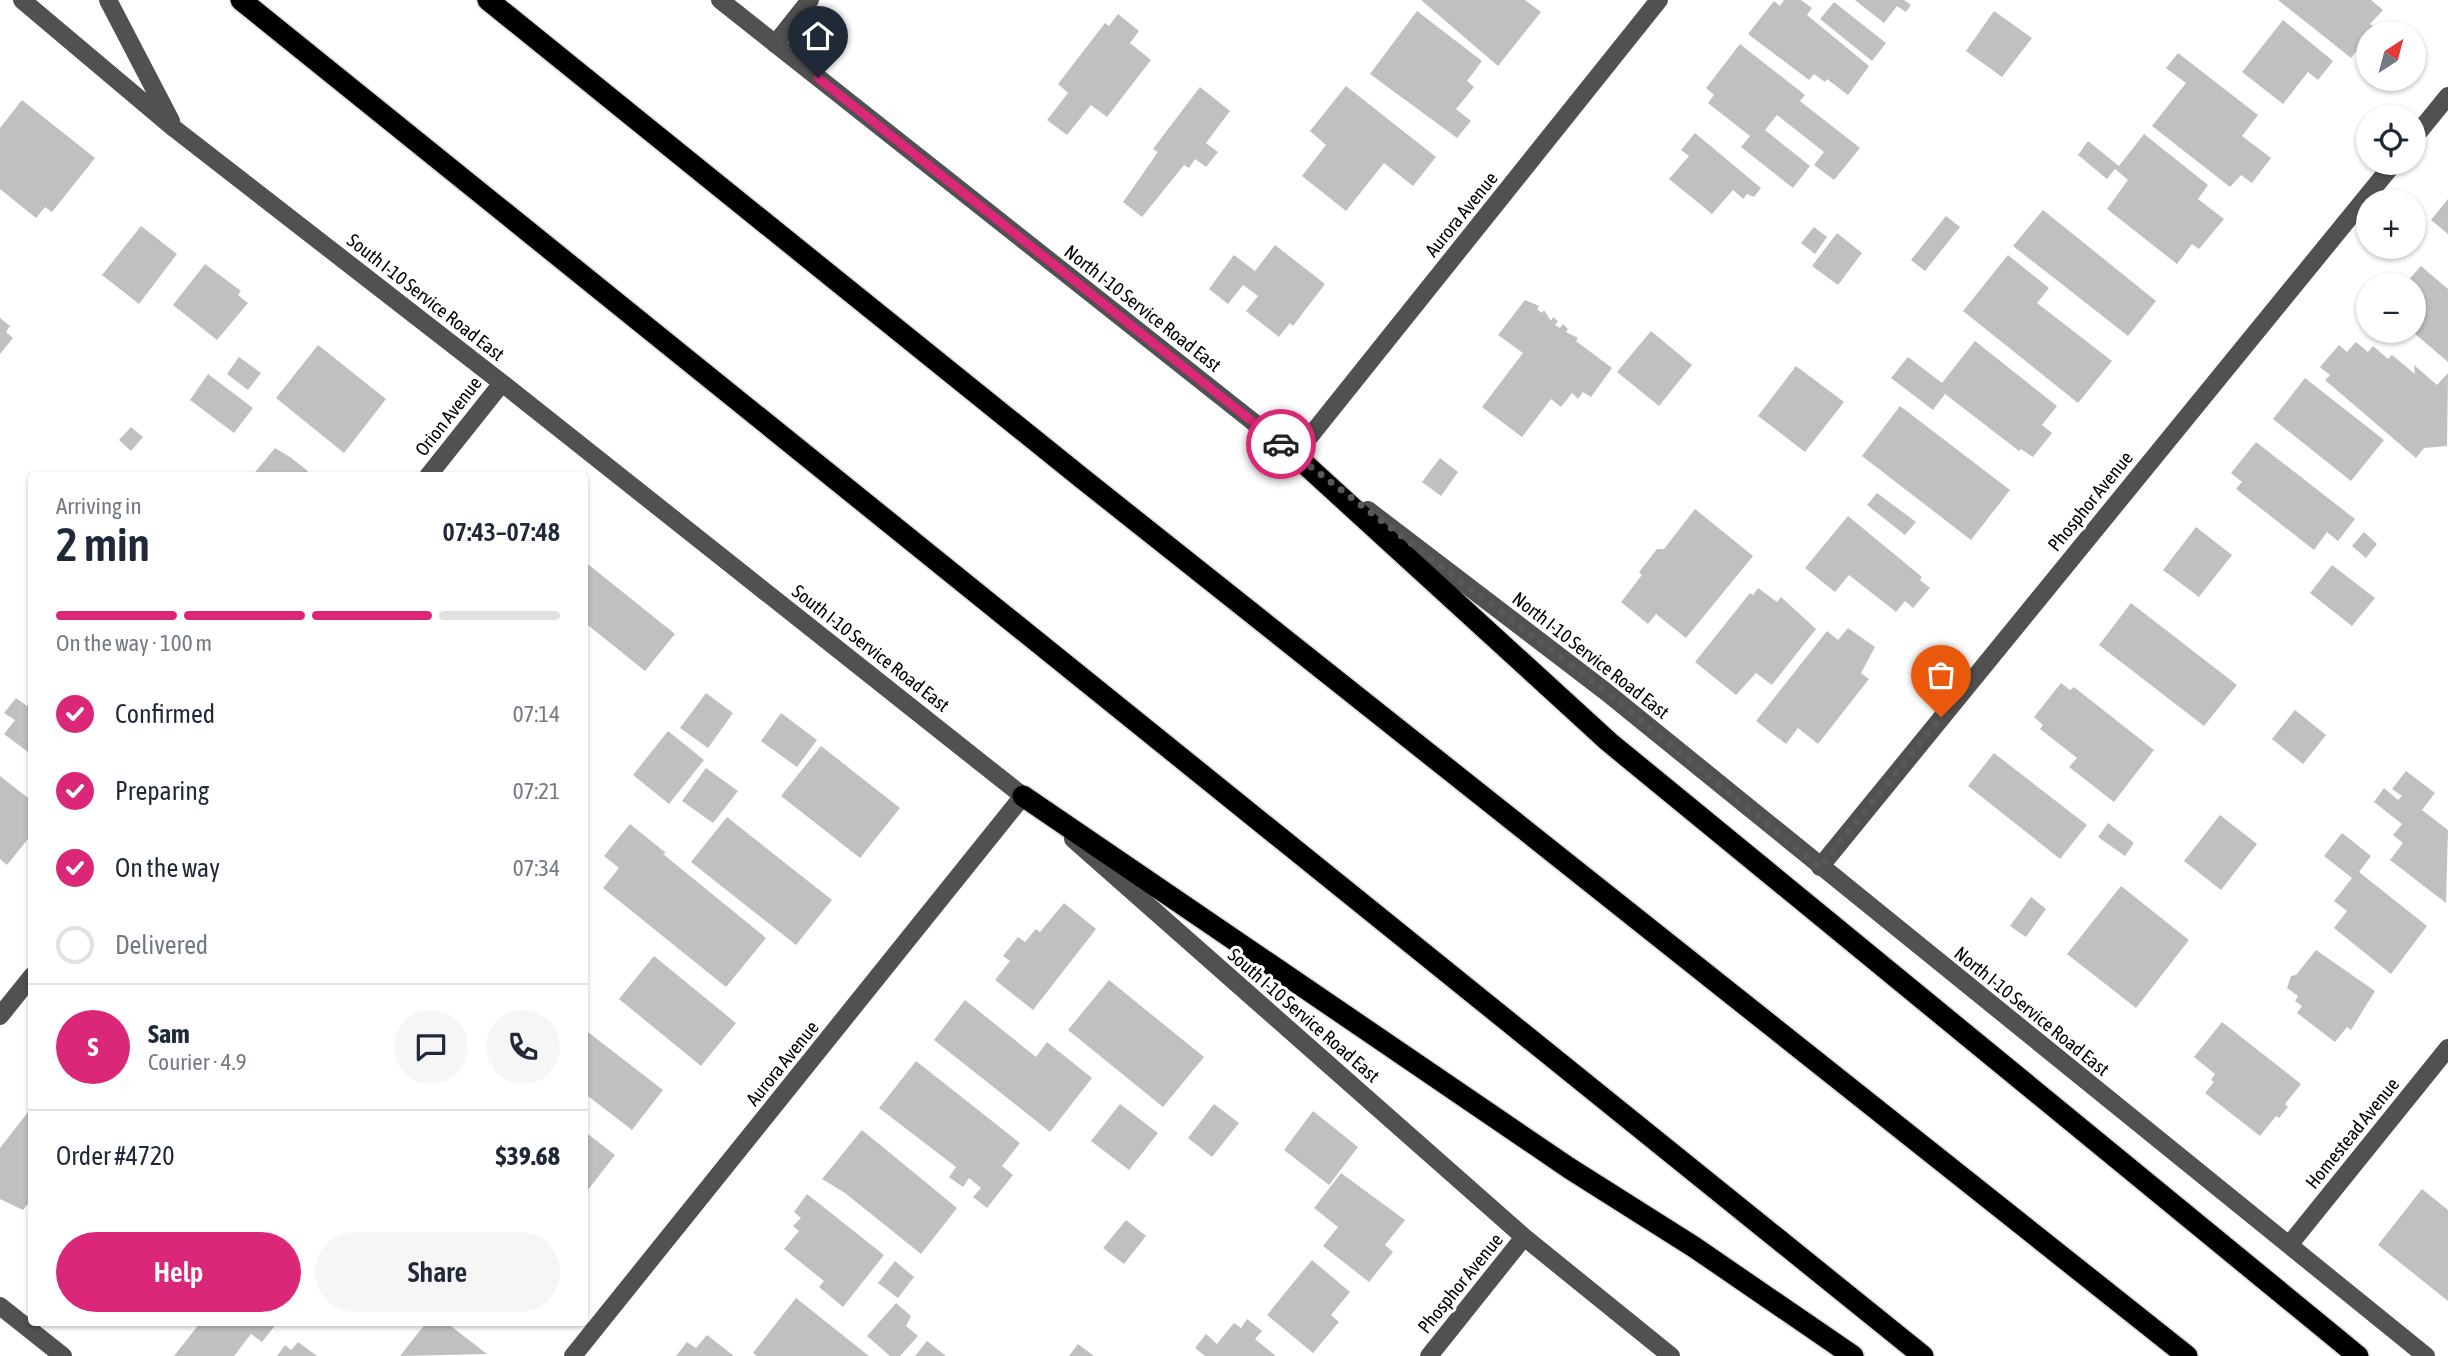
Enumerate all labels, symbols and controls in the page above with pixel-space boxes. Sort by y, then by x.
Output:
pin [788,6,848,78]
icon: home [799,17,837,55]
north arrow [2356,21,2426,91]
map controls [2356,21,2426,343]
button: locate [2356,105,2426,175]
street label: Aurora Avenue [1420,167,1502,261]
button: + [2356,189,2426,259]
street label: South I-10 Service Road East [343,229,509,365]
street label: North I-10 Service Road East [1060,240,1226,376]
button: − [2356,273,2426,343]
street label: Orion Avenue [410,372,486,460]
courier [1246,409,1316,479]
icon: car [1262,425,1300,463]
street label: Phosphor Avenue [2043,447,2137,555]
text: Arriving in [56,493,142,519]
text: 07:43–07:48 [443,517,560,547]
text: 2 min [56,518,150,571]
street label: South I-10 Service Road East [788,580,954,716]
street label: North I-10 Service Road East [1508,587,1674,723]
text: On the way · 100 m [56,630,212,656]
pin [1911,645,1971,717]
icon: bag [1922,656,1960,694]
icon: check [56,695,94,733]
text: Confirmed [115,699,215,729]
text: 07:14 [513,701,560,727]
icon: check [56,772,94,810]
text: Preparing [115,776,209,806]
text: 07:21 [513,778,560,804]
icon: check [56,849,94,887]
text: On the way [115,853,220,883]
text: 07:34 [513,855,560,881]
text: Delivered [115,930,208,960]
street label: North I-10 Service Road East [1950,942,2114,1080]
street label: South I-10 Service Road East [1224,943,1384,1087]
button: chat [394,1010,468,1084]
button: phone [486,1010,560,1084]
street label: Aurora Avenue [741,1016,823,1110]
text: Sam [148,1019,190,1049]
text: S [88,1032,98,1062]
text: Courier · 4.9 [148,1049,247,1075]
street label: Homestead Avenue [2301,1073,2403,1193]
text: Order #4720 [56,1141,175,1171]
text: $39.68 [496,1141,560,1171]
street label: Phosphor Avenue [1413,1229,1507,1337]
button: Help [56,1232,301,1312]
button: Share [315,1232,560,1312]

